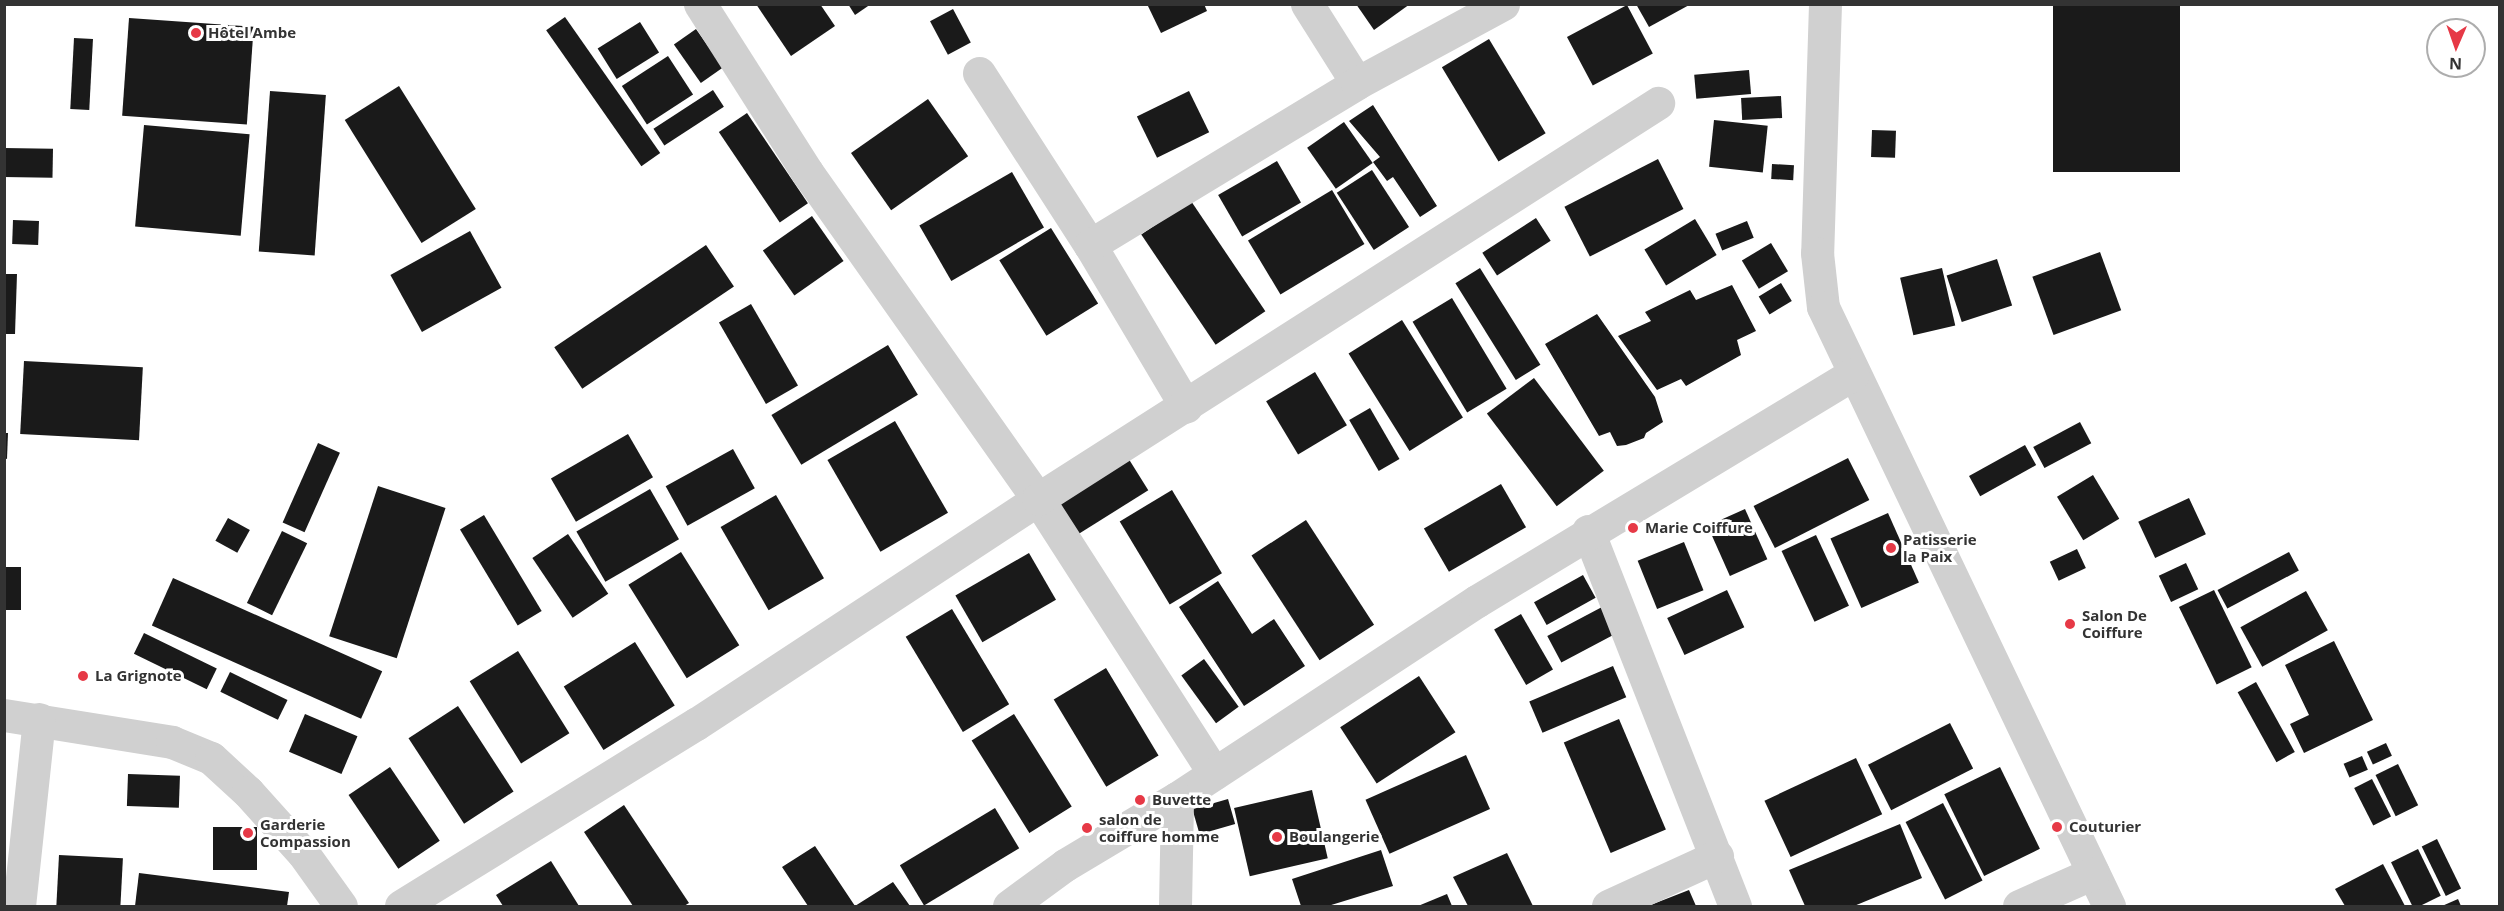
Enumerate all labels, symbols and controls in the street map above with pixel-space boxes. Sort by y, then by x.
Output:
north arrow [2426,18,2486,78]
place label: Hôtel Ambe [208,24,296,42]
marker: Hôtel Ambe [189,26,203,40]
text: N [2449,53,2462,75]
place label: Marie Coiffure [1645,519,1753,537]
marker: Marie Coiffure [1626,521,1640,535]
place label: Patisserie la Paix [1903,530,1977,565]
marker: Patisserie la Paix [1884,541,1898,555]
place label: Salon De Coiffure [2082,606,2147,641]
marker: Salon De Coiffure [2063,617,2077,631]
place label: La Grignote [95,667,182,685]
marker: La Grignote [76,669,90,683]
place label: Buvette [1152,791,1211,809]
marker: Buvette [1133,793,1147,807]
place label: salon de coiffure homme [1099,810,1219,845]
place label: Garderie Compassion [260,815,351,850]
place label: Couturier [2069,818,2141,836]
marker: Couturier [2050,820,2064,834]
marker: salon de coiffure homme [1080,821,1094,835]
marker: Garderie Compassion [241,826,255,840]
place label: Boulangerie [1289,828,1379,846]
marker: Boulangerie [1270,830,1284,844]

